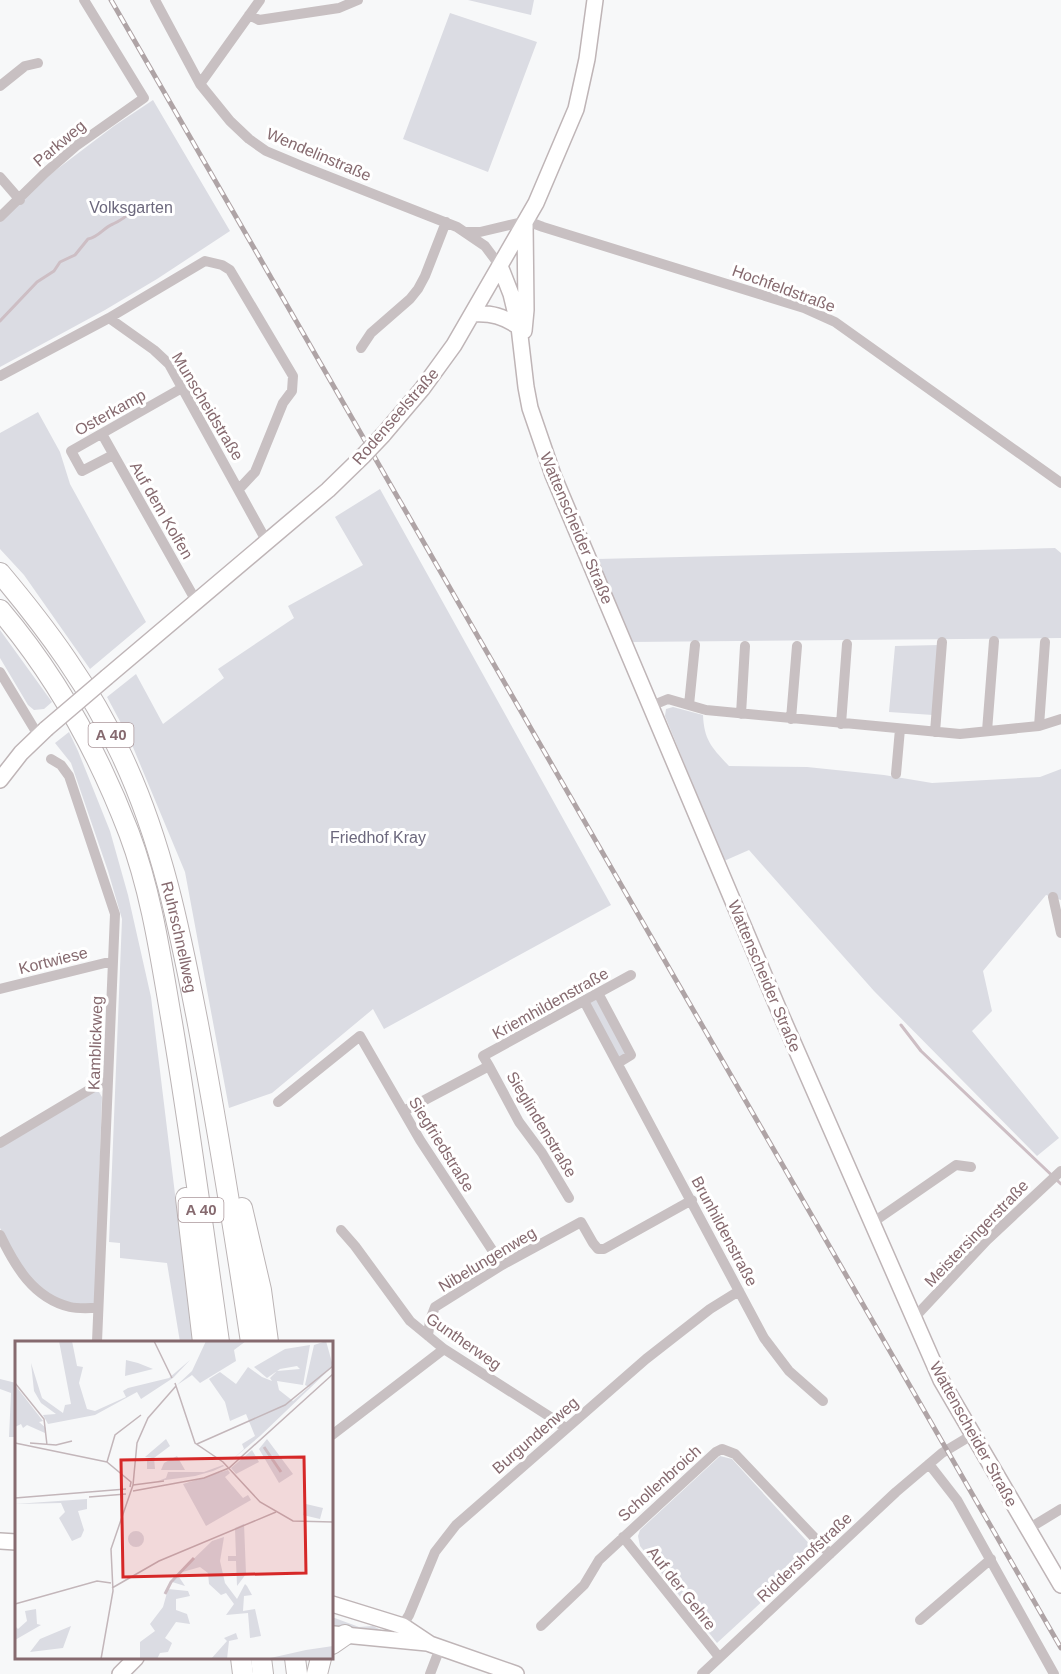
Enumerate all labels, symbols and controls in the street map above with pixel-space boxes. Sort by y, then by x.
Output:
street label: Parkweg [30,117,89,170]
street label: Wendelinstraße [264,125,374,184]
park label: Volksgarten [89,199,173,216]
street label: Hochfeldstraße [730,262,838,315]
street label: Munscheidstraße [169,349,247,463]
street label: Rodenseelstraße [349,365,442,468]
street label: Osterkamp [72,386,149,439]
street label: Wattenscheider Straße [537,450,616,607]
street label: Auf dem Kolfen [127,459,196,562]
road number: A 40 [88,723,134,747]
park label: Friedhof Kray [330,829,426,846]
street label: Ruhrschnellweg [158,879,200,994]
street label: Wattenscheider Straße [725,898,804,1055]
street label: Kortwiese [17,944,89,977]
street label: Kriemhildenstraße [489,964,611,1042]
street label: Kamblickweg [85,996,106,1090]
street label: Sieglindenstraße [503,1068,580,1180]
street label: Siegfriedstraße [406,1094,478,1195]
street label: Brunhildenstraße [688,1173,761,1289]
street label: Meistersingerstraße [921,1177,1032,1290]
road number: A 40 [178,1198,224,1222]
street label: Nibelungenweg [436,1224,539,1295]
street label: Guntherweg [423,1309,504,1373]
inset map [15,1341,333,1659]
street label: Wattenscheider Straße [927,1359,1021,1510]
street label: Burgundenweg [489,1394,582,1477]
street label: Schollenbroich [615,1442,704,1525]
street label: Riddershofstraße [754,1509,855,1605]
street label: Auf der Gehre [644,1543,719,1633]

